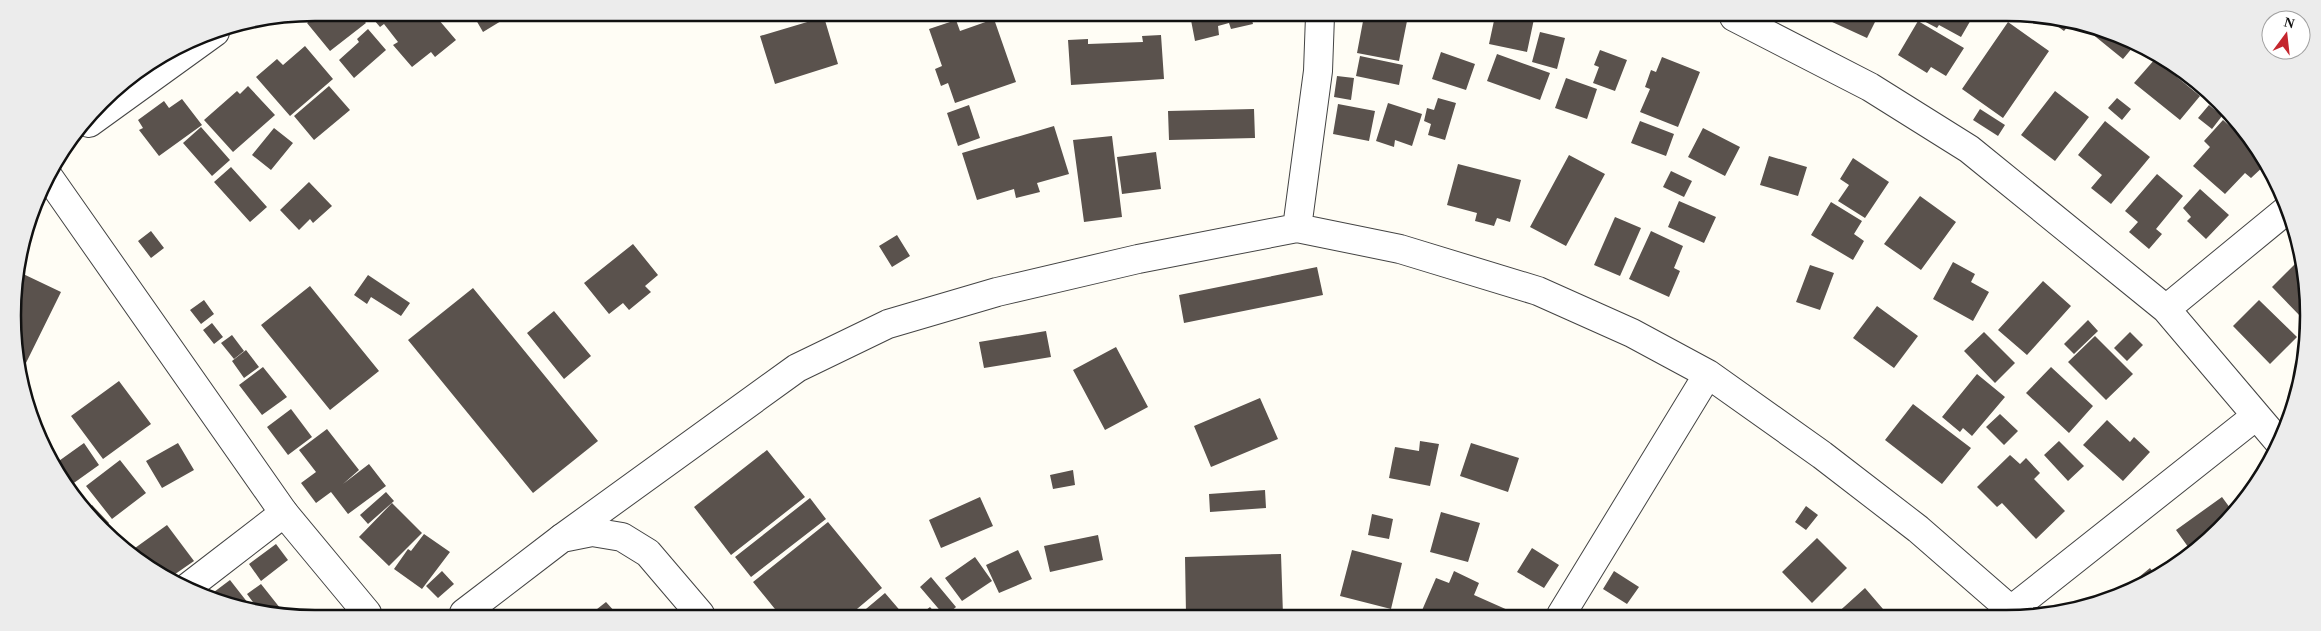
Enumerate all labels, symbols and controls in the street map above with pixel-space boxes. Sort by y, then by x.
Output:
north arrow [2261,10,2311,60]
text: N [2282,14,2296,31]

